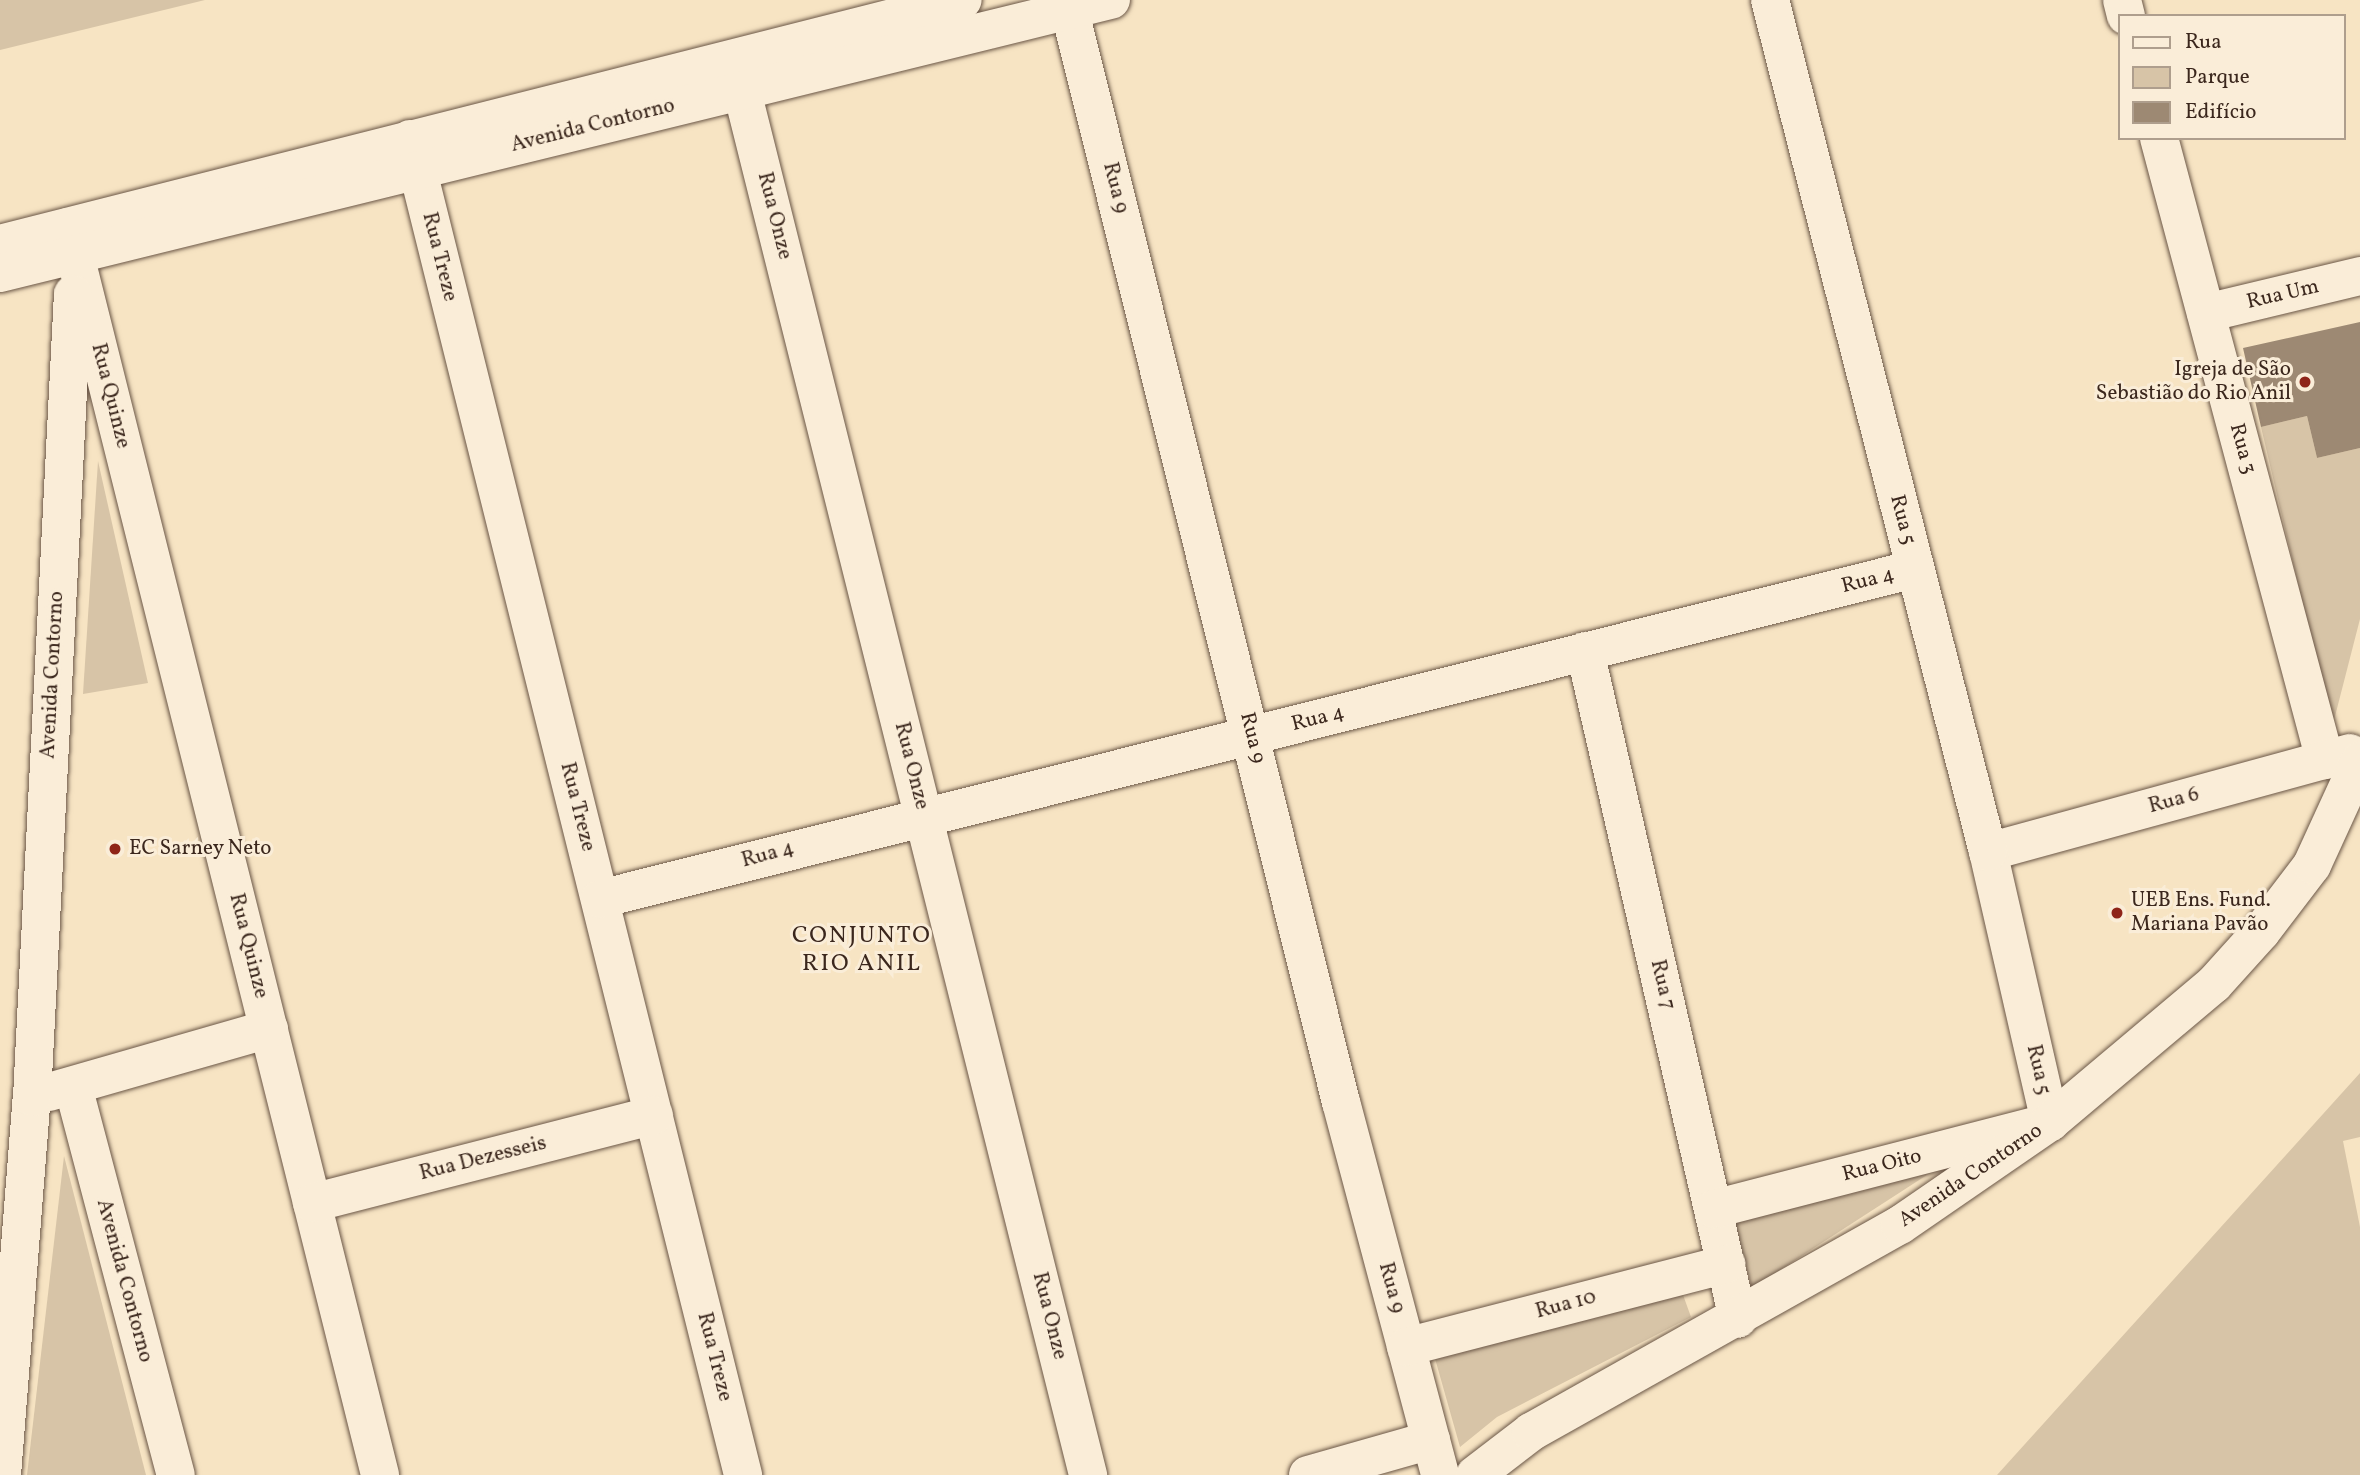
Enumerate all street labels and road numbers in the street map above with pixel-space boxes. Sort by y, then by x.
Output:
street label: Avenida Contorno [508,93,678,159]
street label: Rua 9 [1097,160,1133,216]
street label: Rua Onze [751,170,797,262]
street label: Rua Treze [416,210,462,304]
street label: Rua Um [2244,274,2322,316]
street label: Rua Quinze [85,341,135,451]
street label: Rua 3 [2223,421,2261,477]
street label: Rua 5 [1884,492,1920,548]
street label: Rua 4 [1839,562,1897,600]
street label: Avenida Contorno [36,590,70,760]
street label: Rua 4 [1289,700,1347,738]
street label: Rua 9 [1234,710,1270,766]
street label: Rua Onze [888,720,934,812]
street label: Rua Treze [554,760,600,854]
street label: Rua 6 [2146,782,2202,820]
street label: Rua 4 [739,836,797,874]
street label: Rua Quinze [223,891,273,1001]
street label: Rua 7 [1644,957,1680,1013]
street label: Rua 5 [2020,1042,2056,1098]
street label: Avenida Contorno [1894,1119,2048,1233]
street label: Rua Dezesseis [417,1131,549,1187]
street label: Rua Oito [1840,1144,1924,1188]
street label: Avenida Contorno [90,1197,158,1365]
street label: Rua 9 [1372,1260,1410,1316]
street label: Rua Onze [1026,1270,1072,1362]
street label: Rua 10 [1533,1285,1599,1325]
street label: Rua Treze [691,1310,737,1404]

